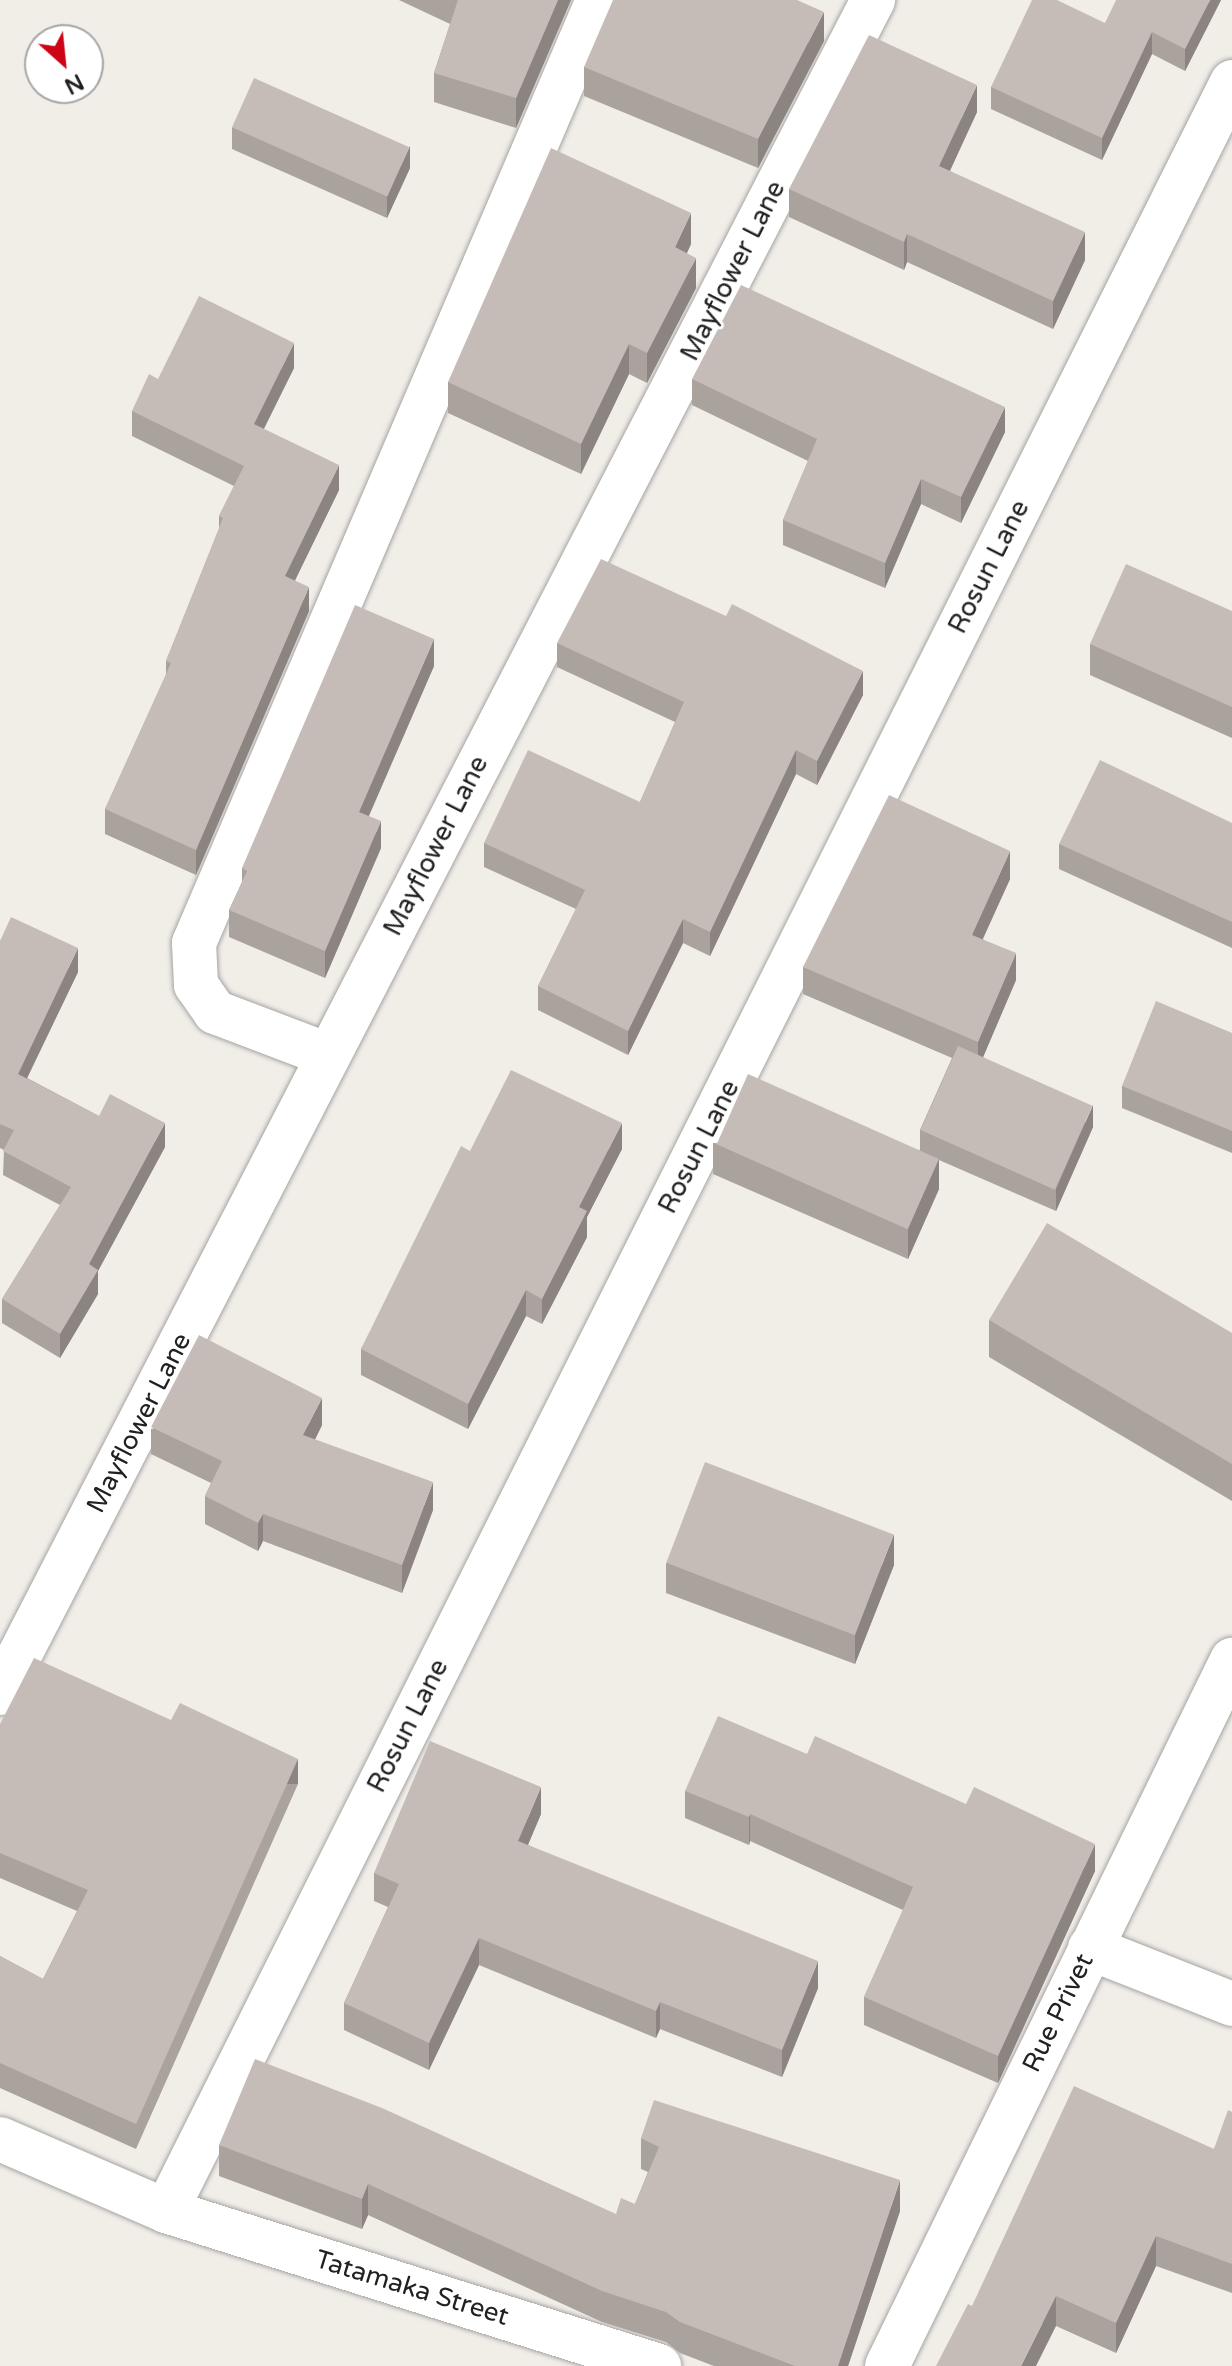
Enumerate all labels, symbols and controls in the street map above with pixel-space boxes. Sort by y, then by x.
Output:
north arrow [24,24,104,104]
text: N [60,68,88,99]
street label: Mayflower Lane [674,176,792,366]
street label: Rosun Lane [942,495,1036,639]
street label: Mayflower Lane [377,751,495,941]
street label: Rosun Lane [652,1075,746,1219]
street label: Mayflower Lane [80,1328,198,1518]
street label: Rosun Lane [361,1654,455,1798]
street label: Rue Privet [1016,1949,1100,2077]
street label: Tatamaka Street [311,2244,513,2332]

